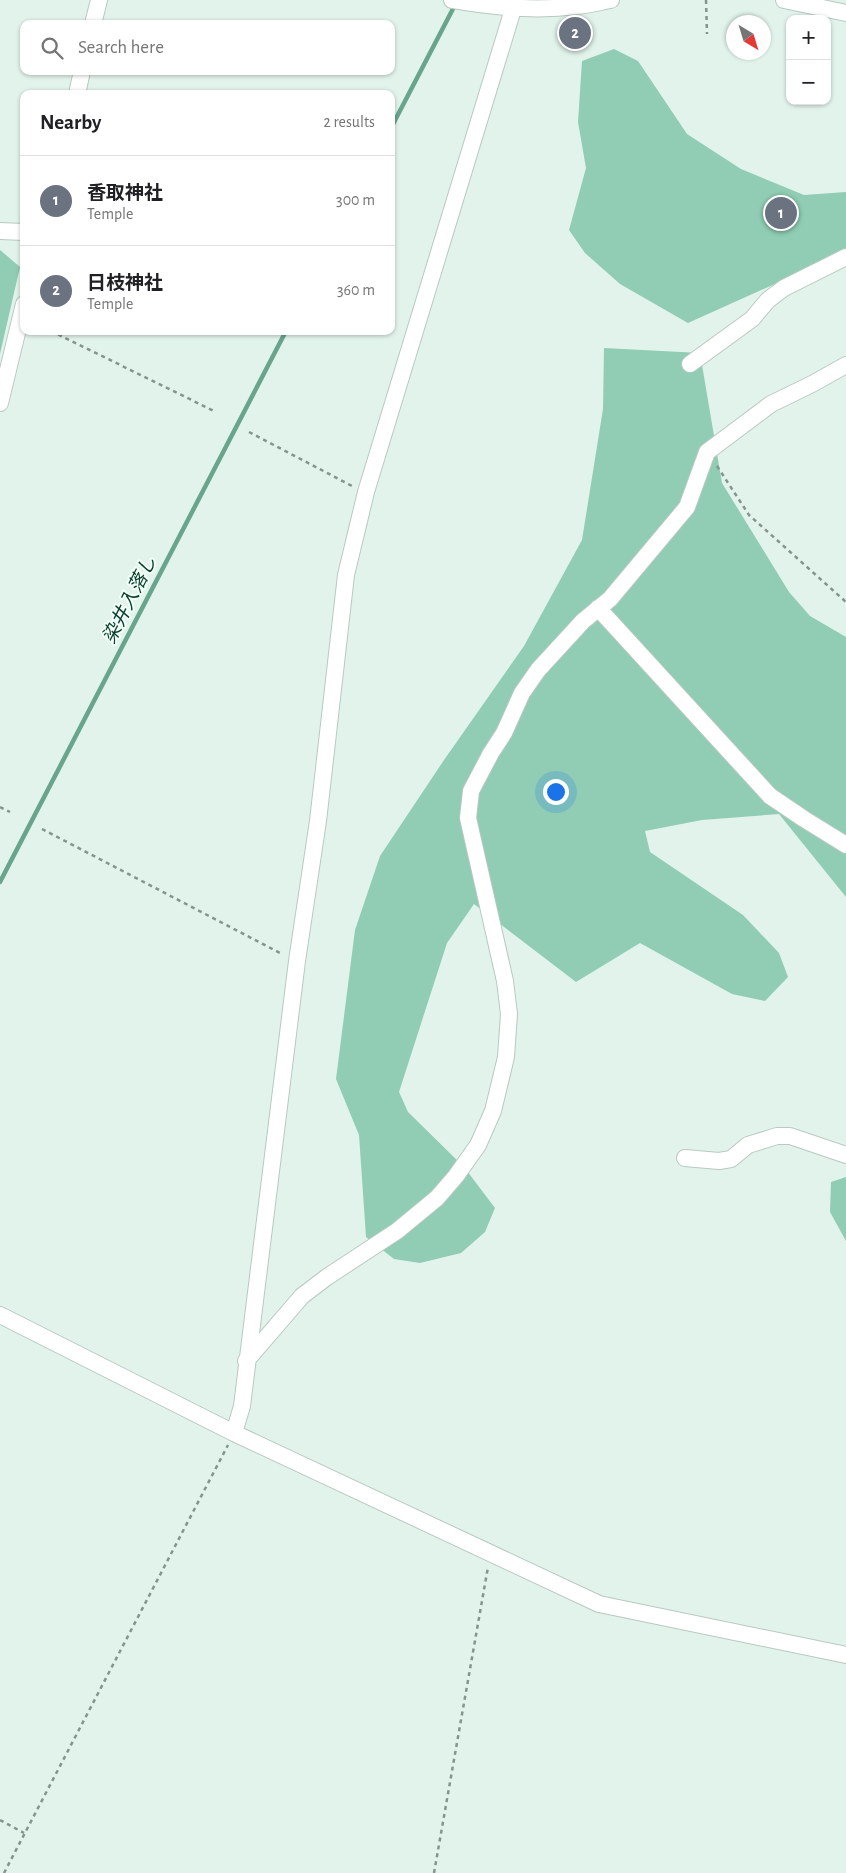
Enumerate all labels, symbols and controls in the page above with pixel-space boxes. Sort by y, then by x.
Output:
pin: 2 [559,14,591,52]
north arrow [726,15,771,60]
map controls [786,15,831,105]
button: + [786,15,831,60]
search box [20,20,395,75]
icon: search [38,34,66,62]
text: Search here [78,38,164,57]
button: − [786,60,831,105]
text: Nearby [40,112,101,133]
text: 2 results [323,114,375,130]
text: 香取神社 [87,184,163,203]
text: 1 [53,192,59,208]
text: 300 m [336,192,375,208]
pin: 1 [765,194,797,232]
text: Temple [87,206,133,222]
text: 日枝神社 [87,274,163,293]
text: 2 [52,282,60,298]
text: 360 m [337,282,375,298]
text: Temple [87,296,133,312]
water label: 染井入落し [99,553,160,647]
your location [543,779,569,805]

